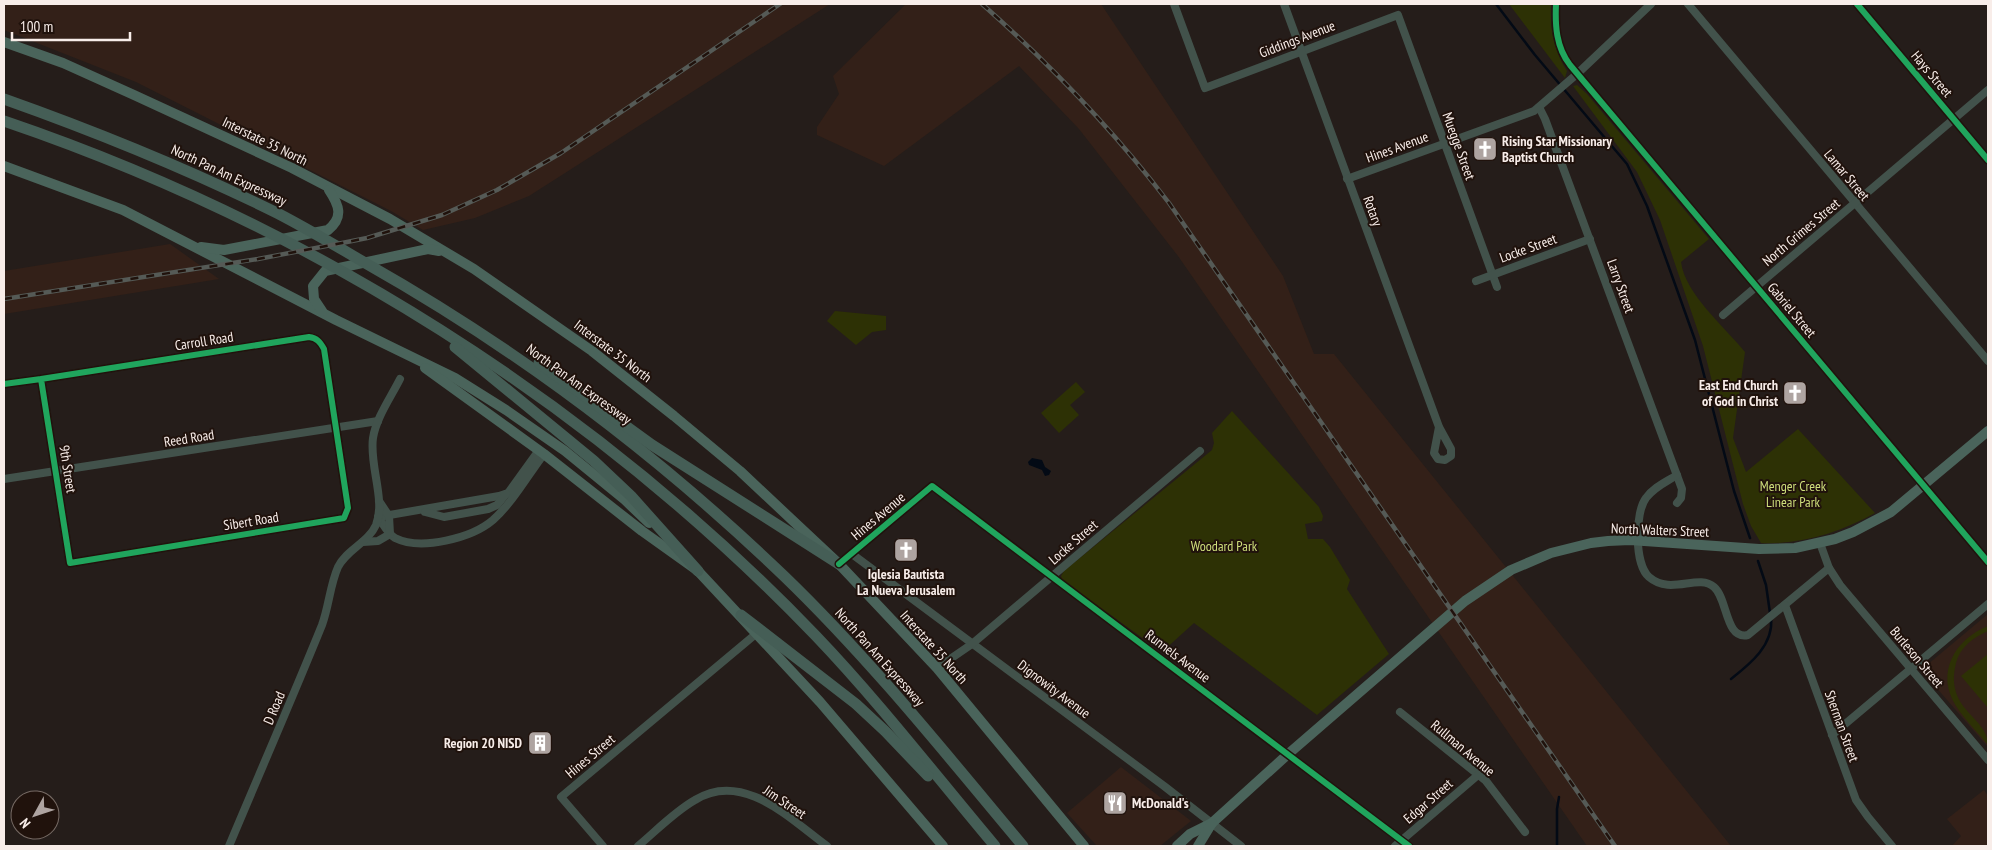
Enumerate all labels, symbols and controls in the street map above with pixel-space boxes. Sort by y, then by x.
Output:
scale bar [12,10,130,42]
street label: Giddings Avenue [1256,16,1338,62]
text: 100 m [20,17,53,36]
street label: Hays Street [1907,47,1957,101]
street label: Muegge Street [1438,110,1480,182]
street label: Interstate 35 North [219,113,311,169]
street label: Hines Avenue [1363,127,1431,167]
place label: Rising Star Missionary Baptist Church [1502,132,1612,166]
church icon: Rising Star Missionary Baptist Church [1472,136,1498,162]
street label: North Pan Am Expressway [168,140,290,210]
street label: Lamar Street [1820,146,1874,205]
street label: Rotary [1359,193,1387,229]
street label: North Grimes Street [1758,194,1844,270]
street label: Locke Street [1497,229,1559,267]
street label: Larry Street [1603,257,1639,315]
street label: Gabriel Street [1764,279,1820,341]
street label: Interstate 35 North [571,316,655,386]
street label: Carroll Road [173,328,235,354]
street label: North Pan Am Expressway [523,340,636,429]
place label: East End Church of God in Christ [1699,376,1778,410]
church icon: East End Church of God in Christ [1782,380,1808,406]
street label: Reed Road [163,425,215,451]
street label: 9th Street [55,444,81,494]
park label: Menger Creek Linear Park [1760,477,1827,511]
street label: Hines Avenue [847,488,909,544]
street label: Sibert Road [222,508,280,534]
street label: Locke Street [1045,516,1101,568]
street label: North Walters Street [1611,519,1710,541]
church icon: Iglesia Bautista La Nueva Jerusalem [893,537,919,563]
park label: Woodard Park [1191,537,1258,555]
place label: Iglesia Bautista La Nueva Jerusalem [857,565,955,599]
street label: North Pan Am Expressway [831,604,929,710]
street label: Interstate 35 North [896,607,972,687]
street label: Burleson Street [1886,623,1948,691]
street label: Runnels Avenue [1142,626,1214,686]
street label: Dignowity Avenue [1014,656,1094,722]
street label: Sherman Street [1821,688,1863,764]
street label: D Road [259,689,289,727]
street label: Rullman Avenue [1427,716,1499,780]
building icon: Region 20 NISD [527,730,553,756]
street label: Hines Street [562,730,619,782]
place label: Region 20 NISD [444,734,523,752]
street label: Edgar Street [1400,775,1456,827]
street label: Jim Street [759,781,810,823]
north arrow [10,790,60,840]
restaurant icon: McDonald's [1102,790,1128,816]
place label: McDonald's [1132,794,1189,812]
text: N [16,815,34,832]

